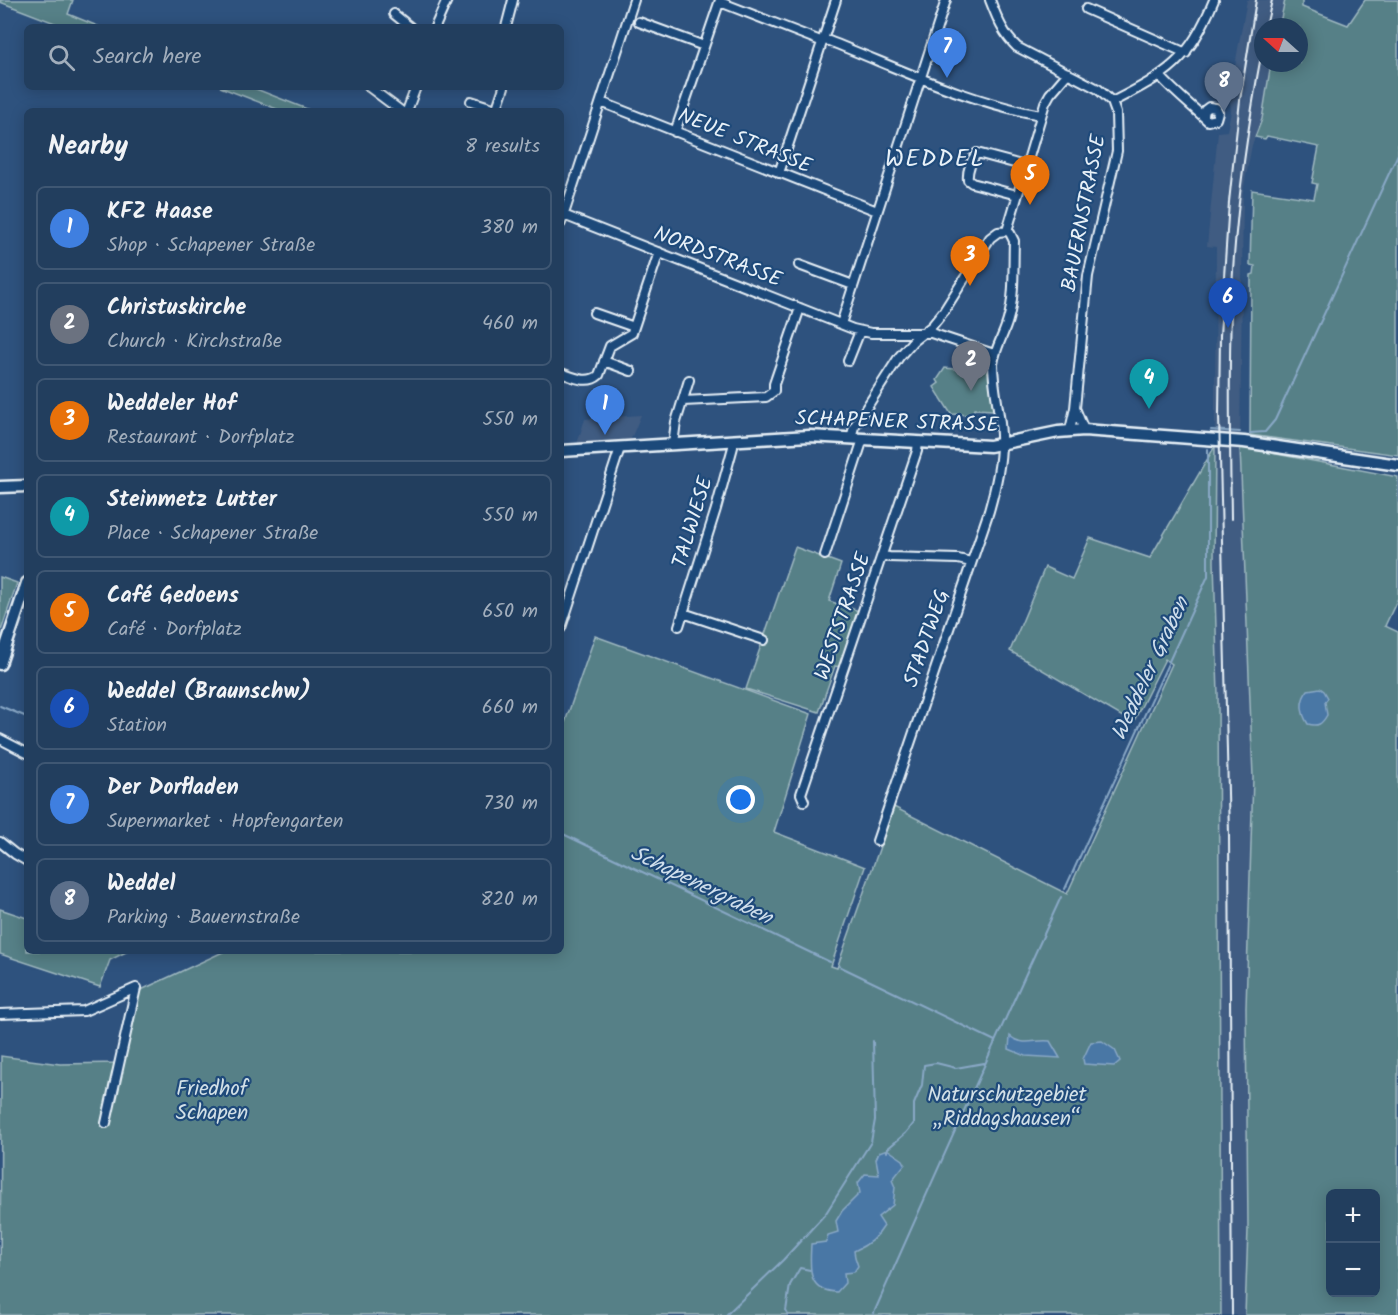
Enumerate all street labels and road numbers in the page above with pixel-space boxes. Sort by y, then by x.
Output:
street label: NEUE STRASSE [673,100,817,184]
street label: BAUERNSTRASSE [1053,131,1116,295]
street label: NORDSTRASSE [649,218,787,297]
street label: SCHAPENER STRASSE [795,402,1000,443]
street label: TALWIESE [664,472,723,572]
street label: WESTSTRASSE [806,548,881,685]
street label: STADTWEG [895,585,960,692]

